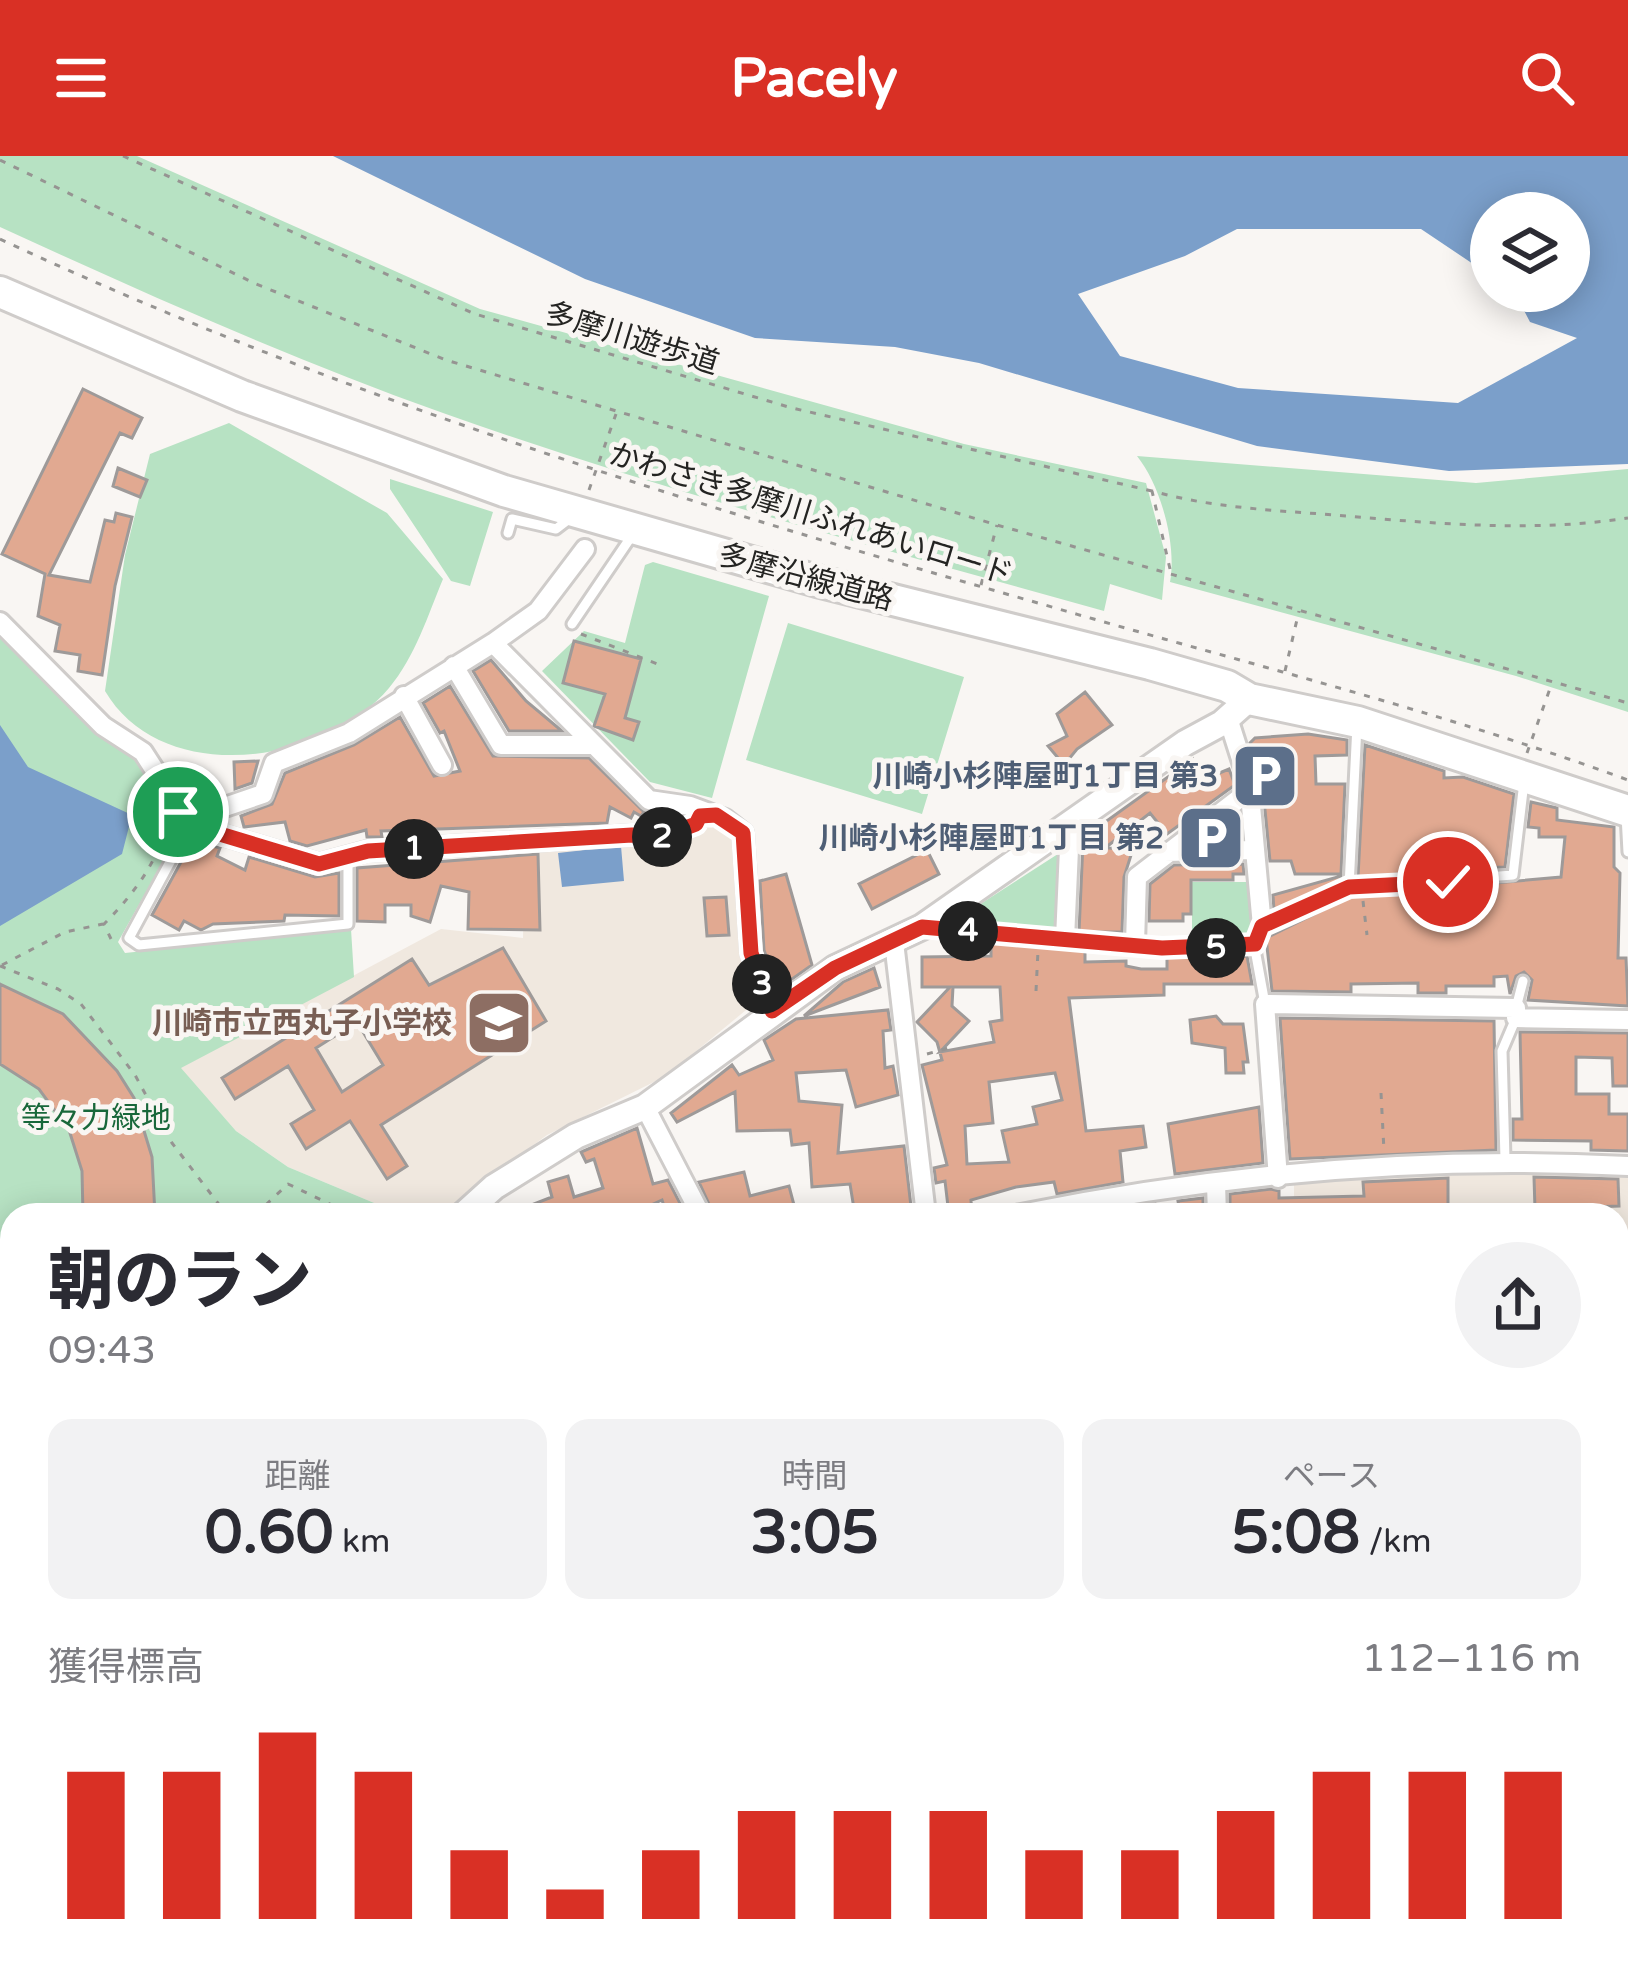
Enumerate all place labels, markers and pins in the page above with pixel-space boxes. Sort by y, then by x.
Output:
parking icon: 川崎小杉陣屋町1丁目 第3 [1230,741,1300,811]
place label: 川崎小杉陣屋町1丁目 第3 [873,758,1218,795]
pin [127,761,229,863]
parking icon: 川崎小杉陣屋町1丁目 第2 [1176,803,1246,873]
pin: 2 [632,807,692,867]
pin: 1 [384,819,444,879]
place label: 川崎小杉陣屋町1丁目 第2 [819,820,1164,857]
pin [1397,831,1499,933]
pin: 4 [938,901,998,961]
pin: 5 [1186,918,1246,978]
pin: 3 [732,954,792,1014]
school or university icon: 川崎市立西丸子小学校 [464,988,534,1058]
place label: 川崎市立西丸子小学校 [152,1005,452,1042]

